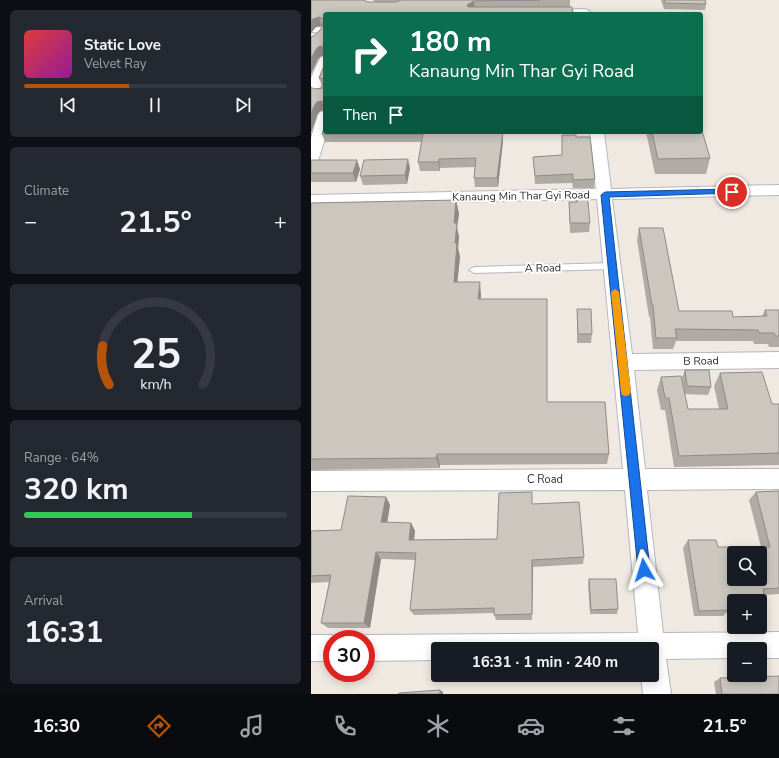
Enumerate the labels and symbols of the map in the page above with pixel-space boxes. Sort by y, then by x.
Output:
pin [715,175,749,209]
street label: Kanaung Min Thar Gyi Road [452,187,590,205]
street label: A Road [525,260,561,276]
street label: B Road [683,353,719,369]
street label: C Road [527,472,563,487]
position arrow [623,549,665,591]
speed limit sign: 30 [323,630,375,682]

